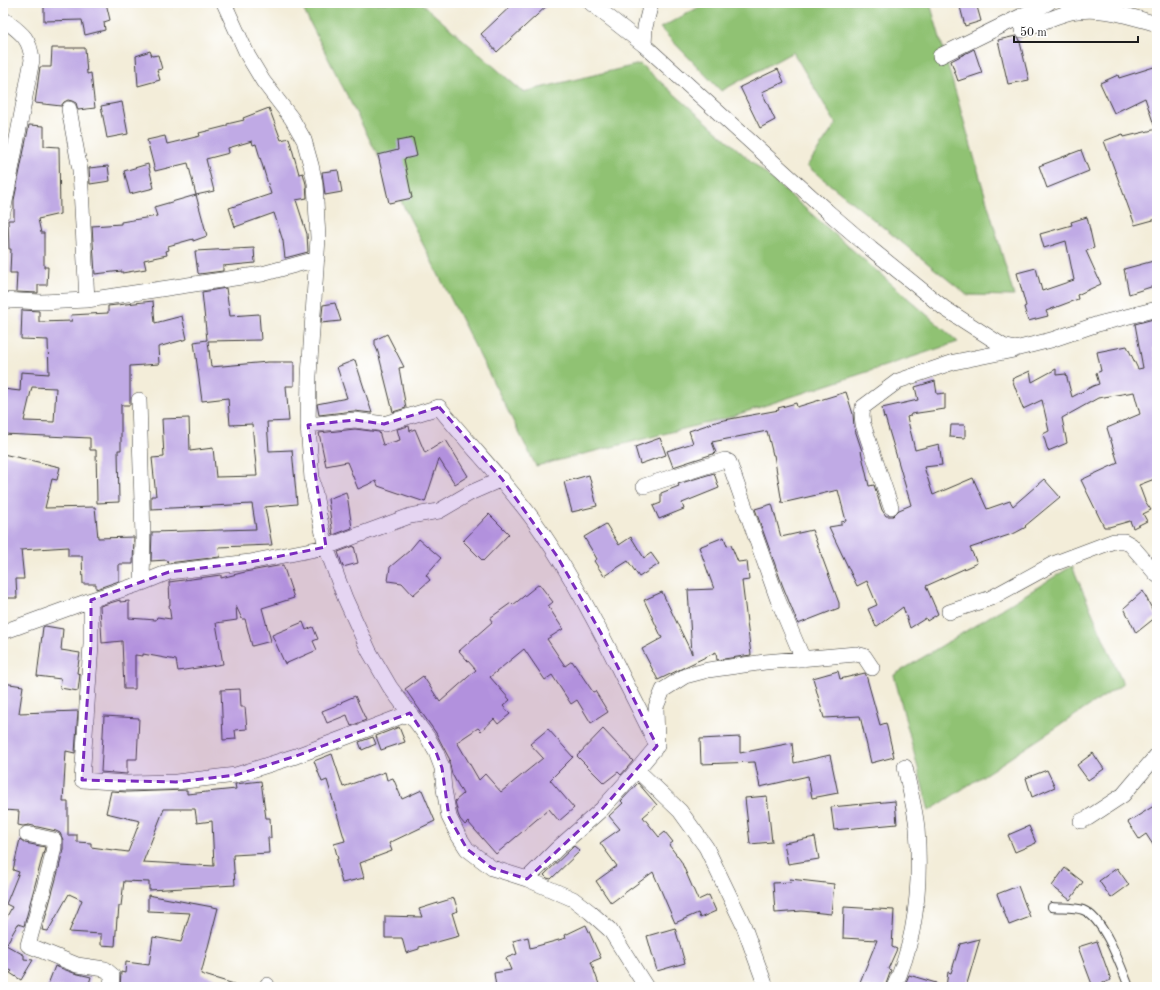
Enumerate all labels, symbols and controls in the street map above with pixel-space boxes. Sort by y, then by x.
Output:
scale bar [1014,18,1138,44]
text: 50 m [1020,26,1047,39]

